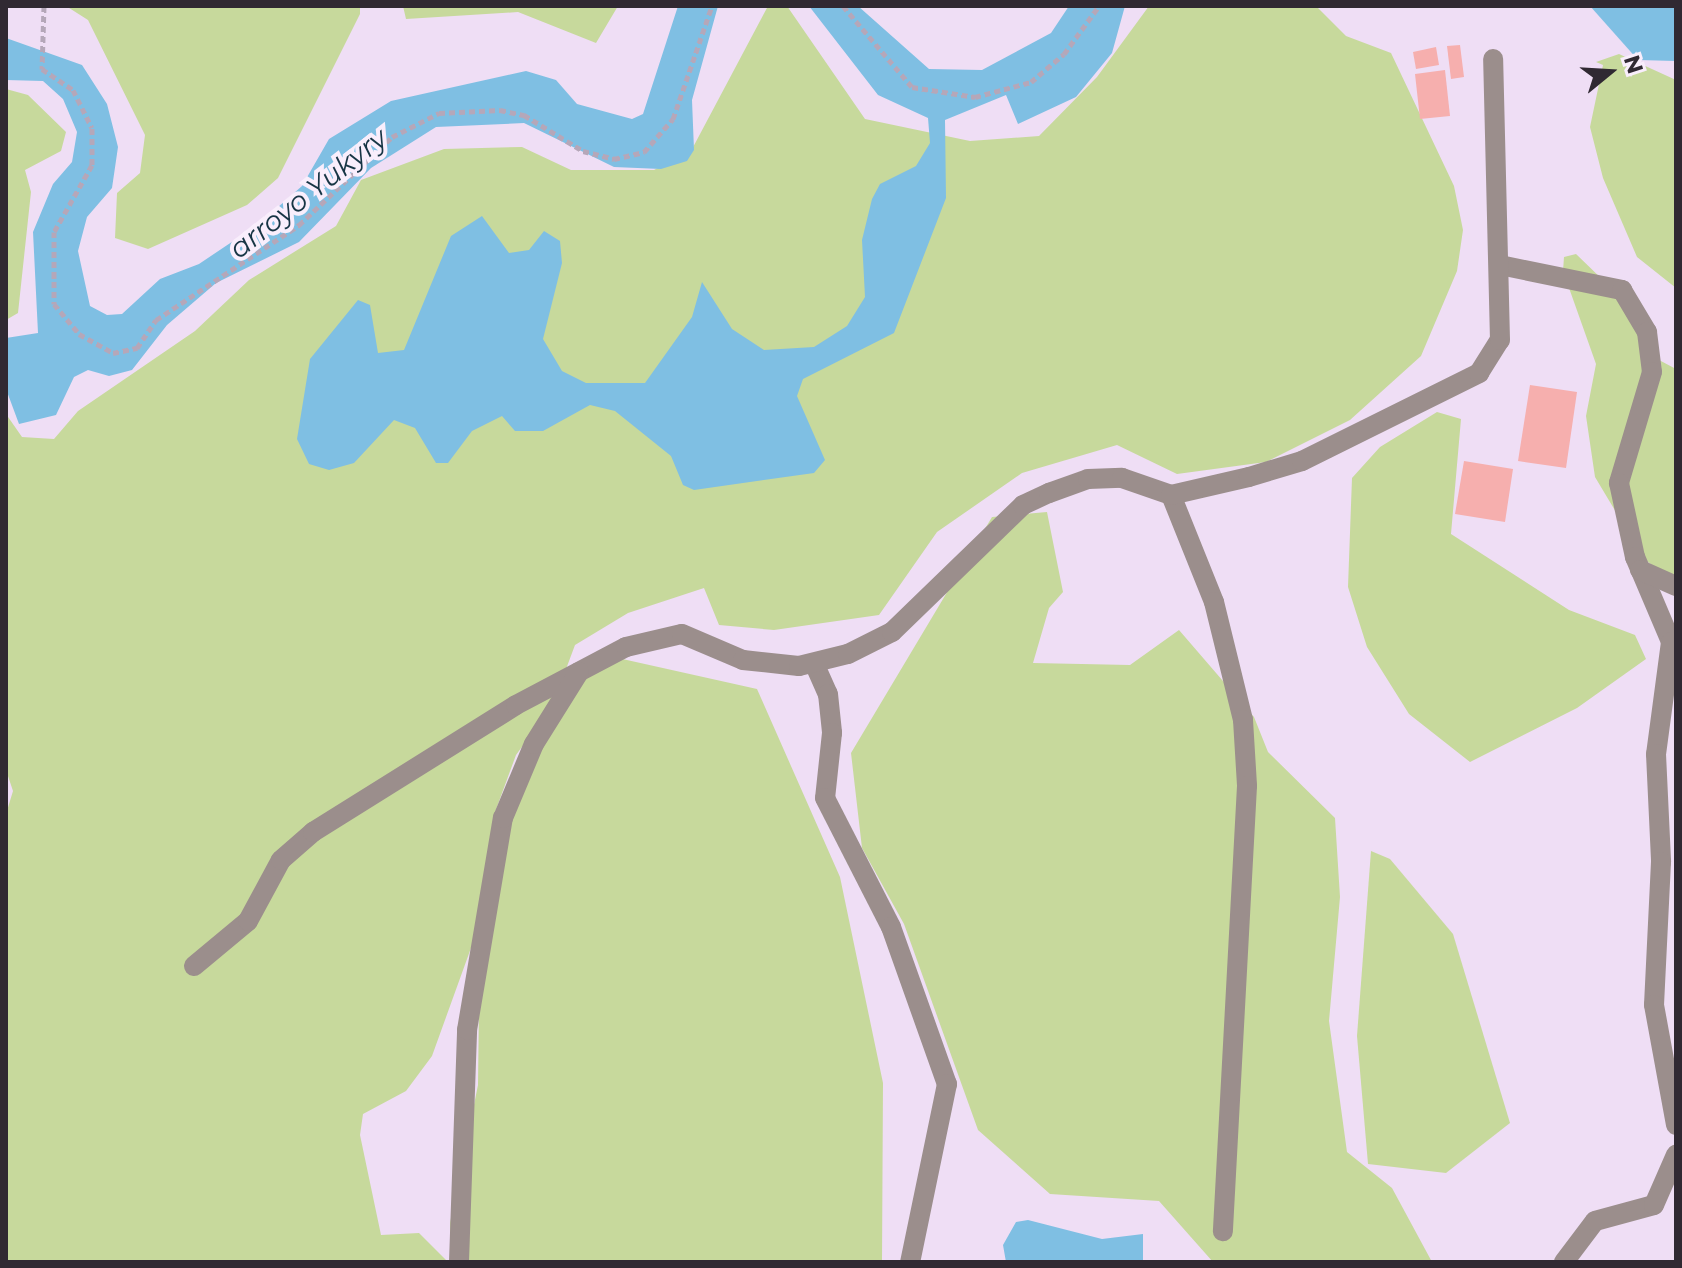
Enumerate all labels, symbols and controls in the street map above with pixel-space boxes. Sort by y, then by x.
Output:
north arrow [1570,32,1650,112]
text: N [1618,52,1649,77]
water label: arroyo Yukyry [222,121,394,265]

